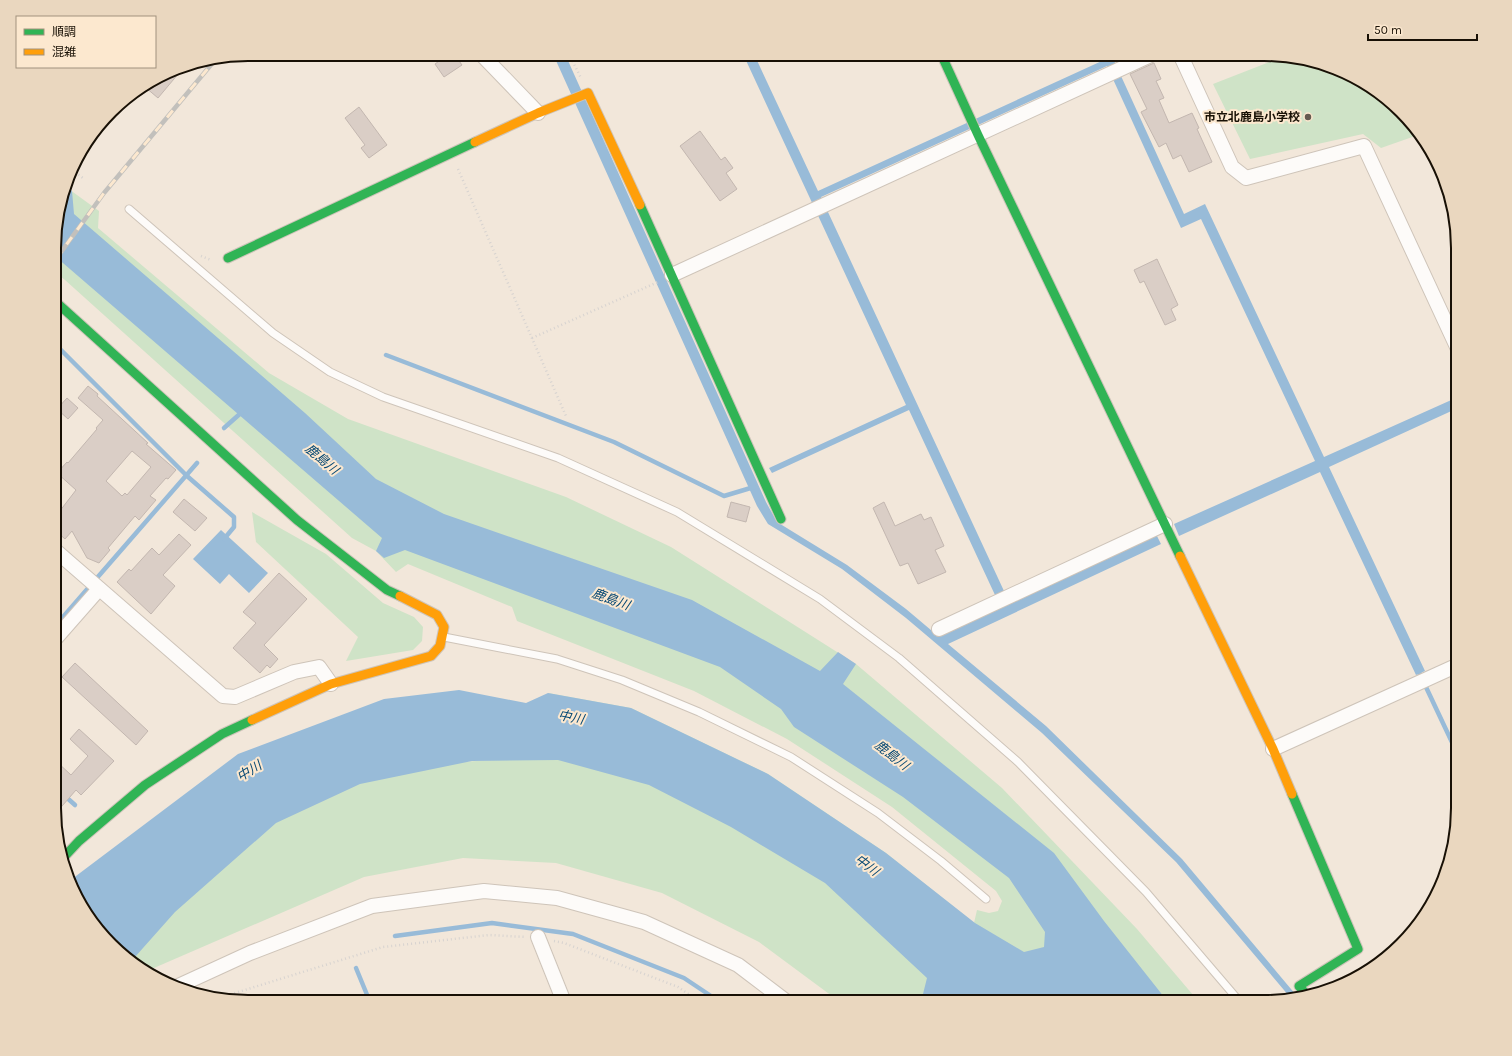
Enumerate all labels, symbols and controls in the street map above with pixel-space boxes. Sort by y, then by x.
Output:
legend [16,16,156,68]
scale bar [1368,16,1477,42]
text: 50 m [1374,23,1402,37]
text: 順調 [52,25,76,39]
text: 混雑 [52,45,76,59]
place label: 市立北鹿島小学校 [1204,110,1300,124]
marker: 市立北鹿島小学校 [1303,112,1313,122]
water label: 鹿島川 [302,441,343,479]
water label: 鹿島川 [590,585,634,613]
water label: 中川 [557,707,587,727]
water label: 鹿島川 [872,737,914,774]
water label: 中川 [234,757,266,784]
water label: 中川 [852,851,883,880]

